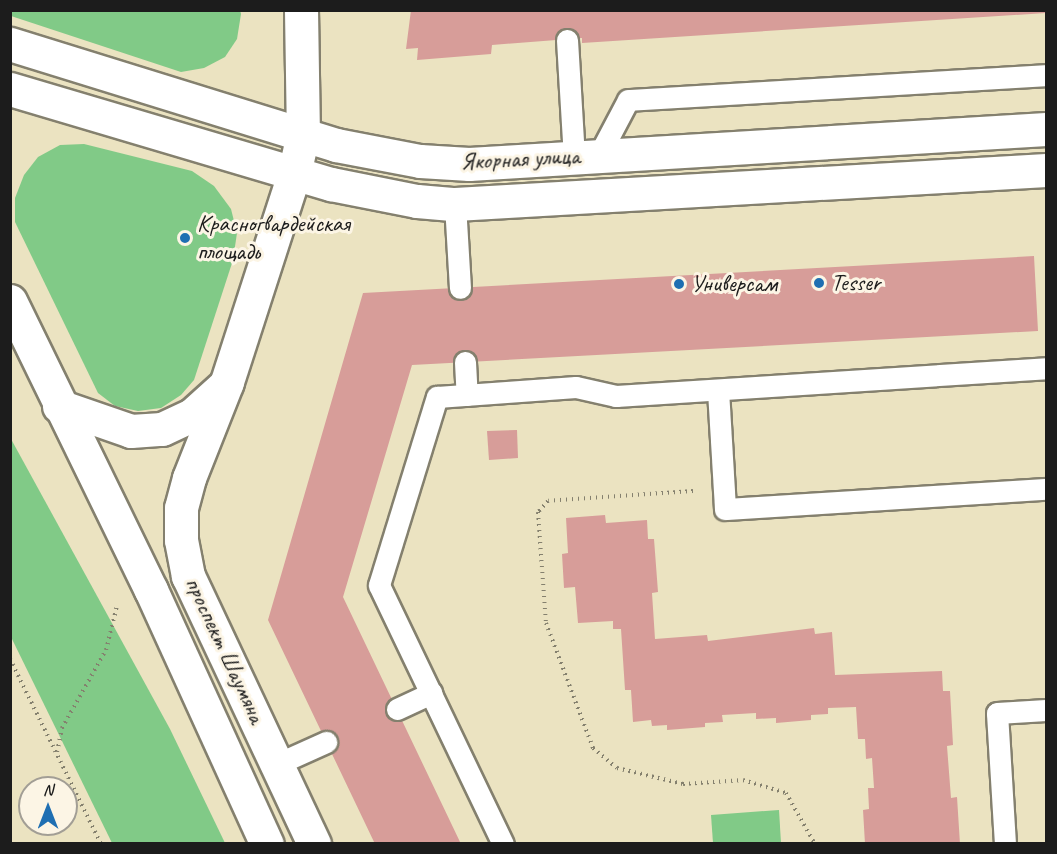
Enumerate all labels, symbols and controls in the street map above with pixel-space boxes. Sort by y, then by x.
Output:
street label: Якорная улица [460,141,580,177]
place label: Красногвардейская площадь [197,210,350,266]
marker: Красногвардейская площадь [178,231,192,245]
place label: Tesser [831,269,880,297]
place label: Универсам [691,270,777,298]
marker: Tesser [812,276,826,290]
marker: Универсам [672,277,686,291]
street label: проспект Шаумяна [178,571,272,729]
north arrow [18,776,78,836]
text: N [43,780,53,800]

